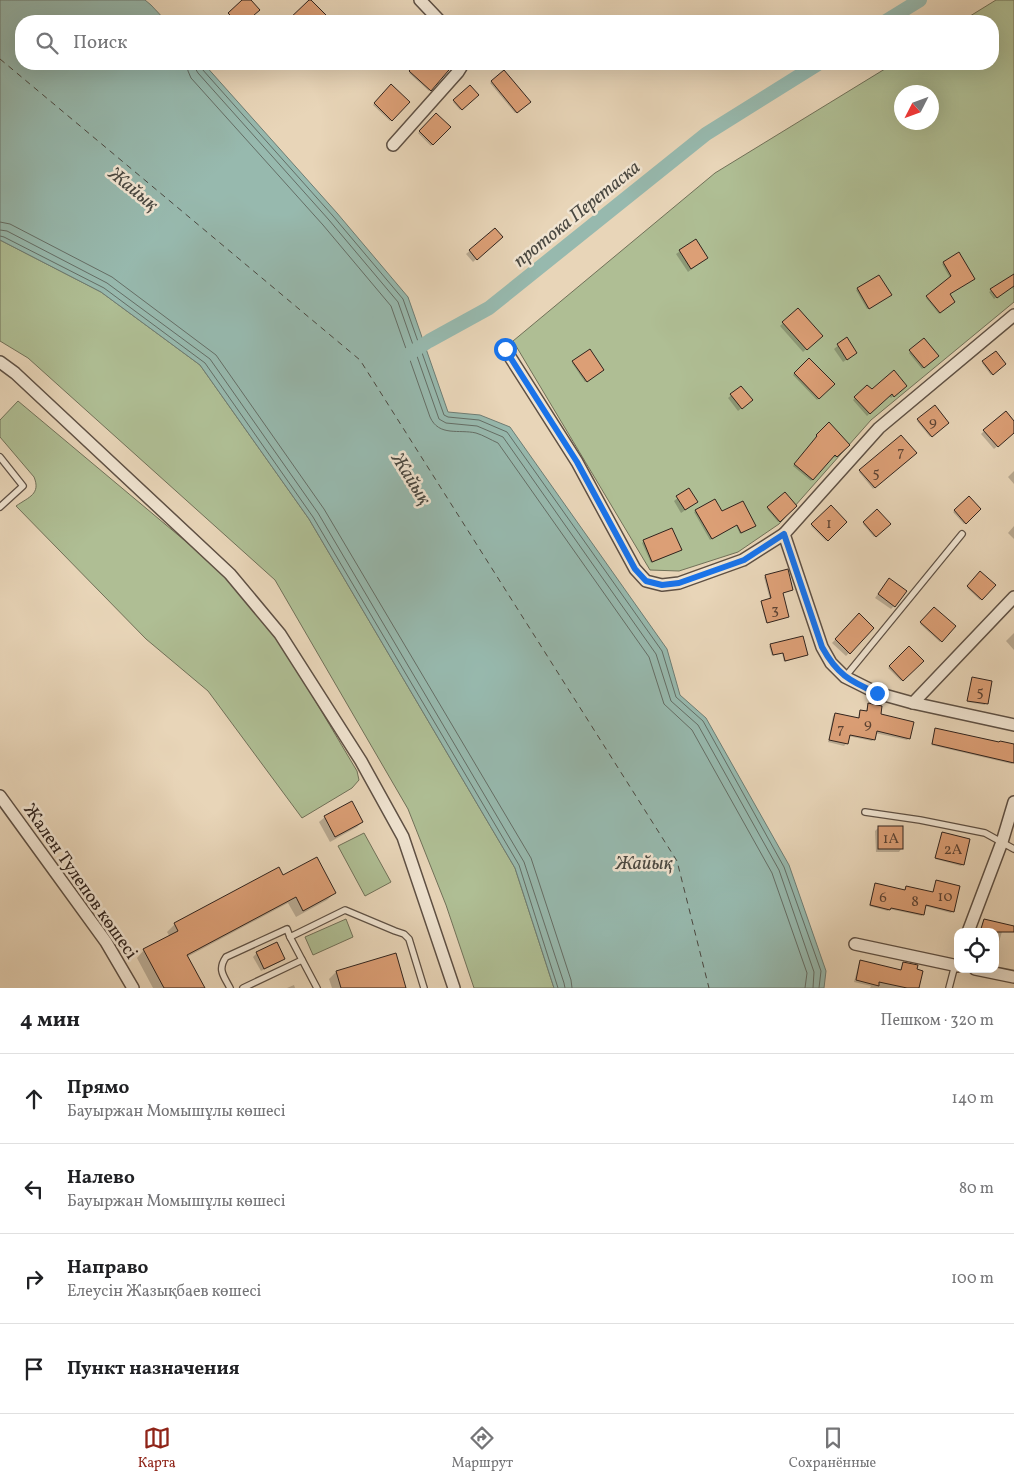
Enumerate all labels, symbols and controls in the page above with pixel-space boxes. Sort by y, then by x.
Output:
search box [15,15,999,70]
icon: search [33,29,61,57]
text: Поиск [73,30,127,56]
north arrow [894,85,939,130]
water label: протока Перетаска [508,155,646,274]
water label: Жайық [102,161,164,218]
route start [494,338,517,361]
house number: 9 [929,412,937,433]
house number: 7 [897,442,905,463]
water label: Жайық [384,447,437,511]
house number: 5 [872,463,880,484]
house number: 1 [826,514,832,535]
house number: 3 [771,600,779,621]
route end [866,682,889,705]
house number: 5 [976,682,984,703]
house number: 9 [864,714,872,735]
house number: 7 [837,719,845,740]
street label: Жален Тулепов көшесі [17,799,143,965]
house number: 1А [883,829,900,850]
house number: 2А [944,840,963,861]
water label: Жайық [614,851,674,877]
house number: 10 [938,887,952,908]
house number: 6 [879,888,887,909]
house number: 8 [911,892,919,913]
map controls [954,928,999,973]
button: locate [954,928,999,973]
text: 4 мин [20,1006,80,1035]
text: Пешком · 320 m [881,1010,994,1032]
text: Прямо [67,1075,129,1101]
icon: ahead [20,1085,48,1113]
text: 140 m [952,1088,994,1110]
text: Бауыржан Момышұлы көшесі [67,1101,286,1123]
text: Налево [67,1165,135,1191]
icon: left [20,1175,48,1203]
text: 80 m [959,1178,994,1200]
text: Бауыржан Момышұлы көшесі [67,1191,286,1213]
text: Направо [67,1255,149,1281]
icon: right [20,1265,48,1293]
text: 100 m [951,1268,994,1290]
text: Елеусін Жазықбаев көшесі [67,1281,261,1303]
icon: arrive [20,1355,48,1383]
text: Пункт назначения [67,1356,240,1382]
tab: Карта [138,1424,176,1473]
tab: Маршрут [451,1424,513,1473]
tab: Сохранённые [789,1424,876,1473]

